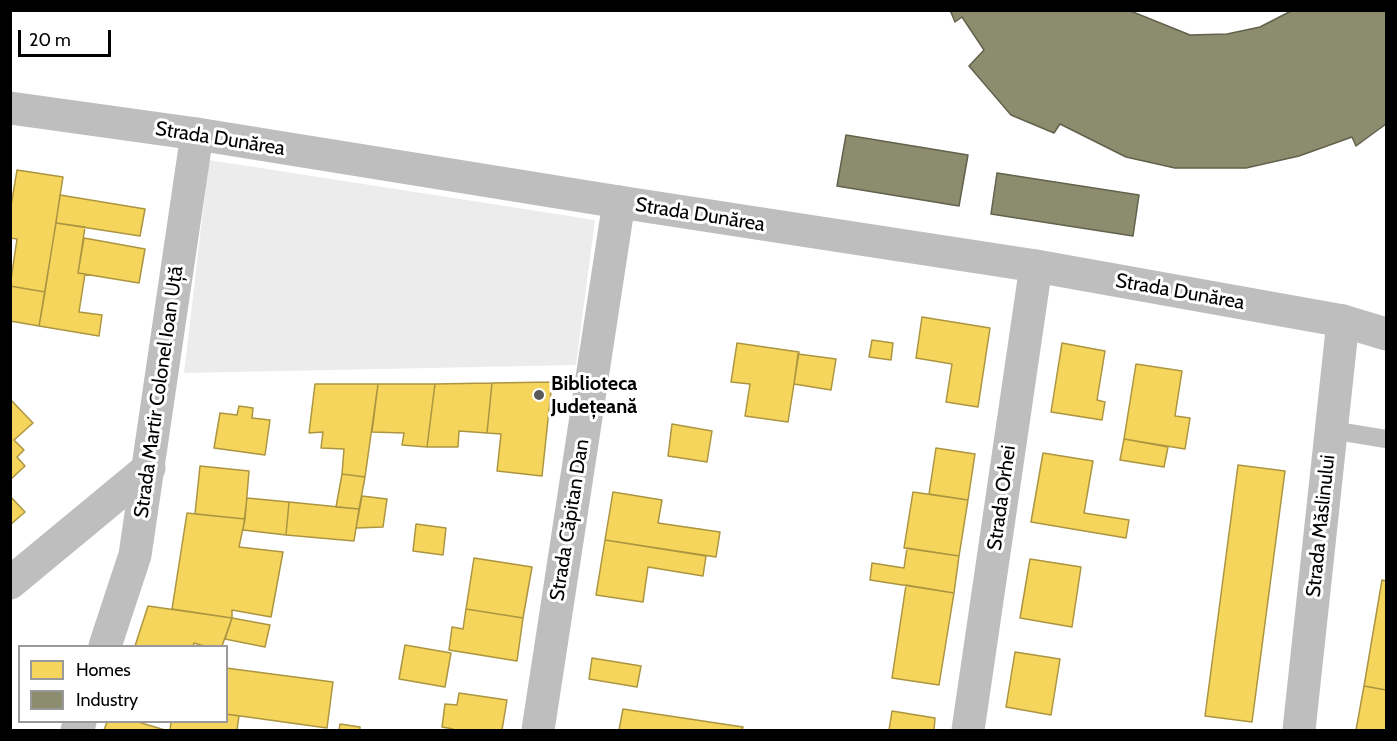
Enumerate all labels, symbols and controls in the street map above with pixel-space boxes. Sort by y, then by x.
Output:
scale bar [21,18,114,56]
text: 20 m [29,29,71,51]
street label: Strada Dunărea [154,117,286,161]
street label: Strada Dunărea [634,193,766,237]
street label: Strada Martir Colonel Ioan Uță [129,264,189,520]
street label: Strada Dunărea [1114,269,1246,315]
place label: Biblioteca Județeană [551,372,637,419]
marker: Biblioteca Județeană [532,388,546,402]
street label: Strada Căpitan Dan [545,437,595,603]
street label: Strada Orhei [983,444,1021,552]
street label: Strada Măslinului [1302,454,1340,598]
legend [18,645,228,723]
text: Homes [76,659,131,681]
text: Industry [76,689,138,711]

